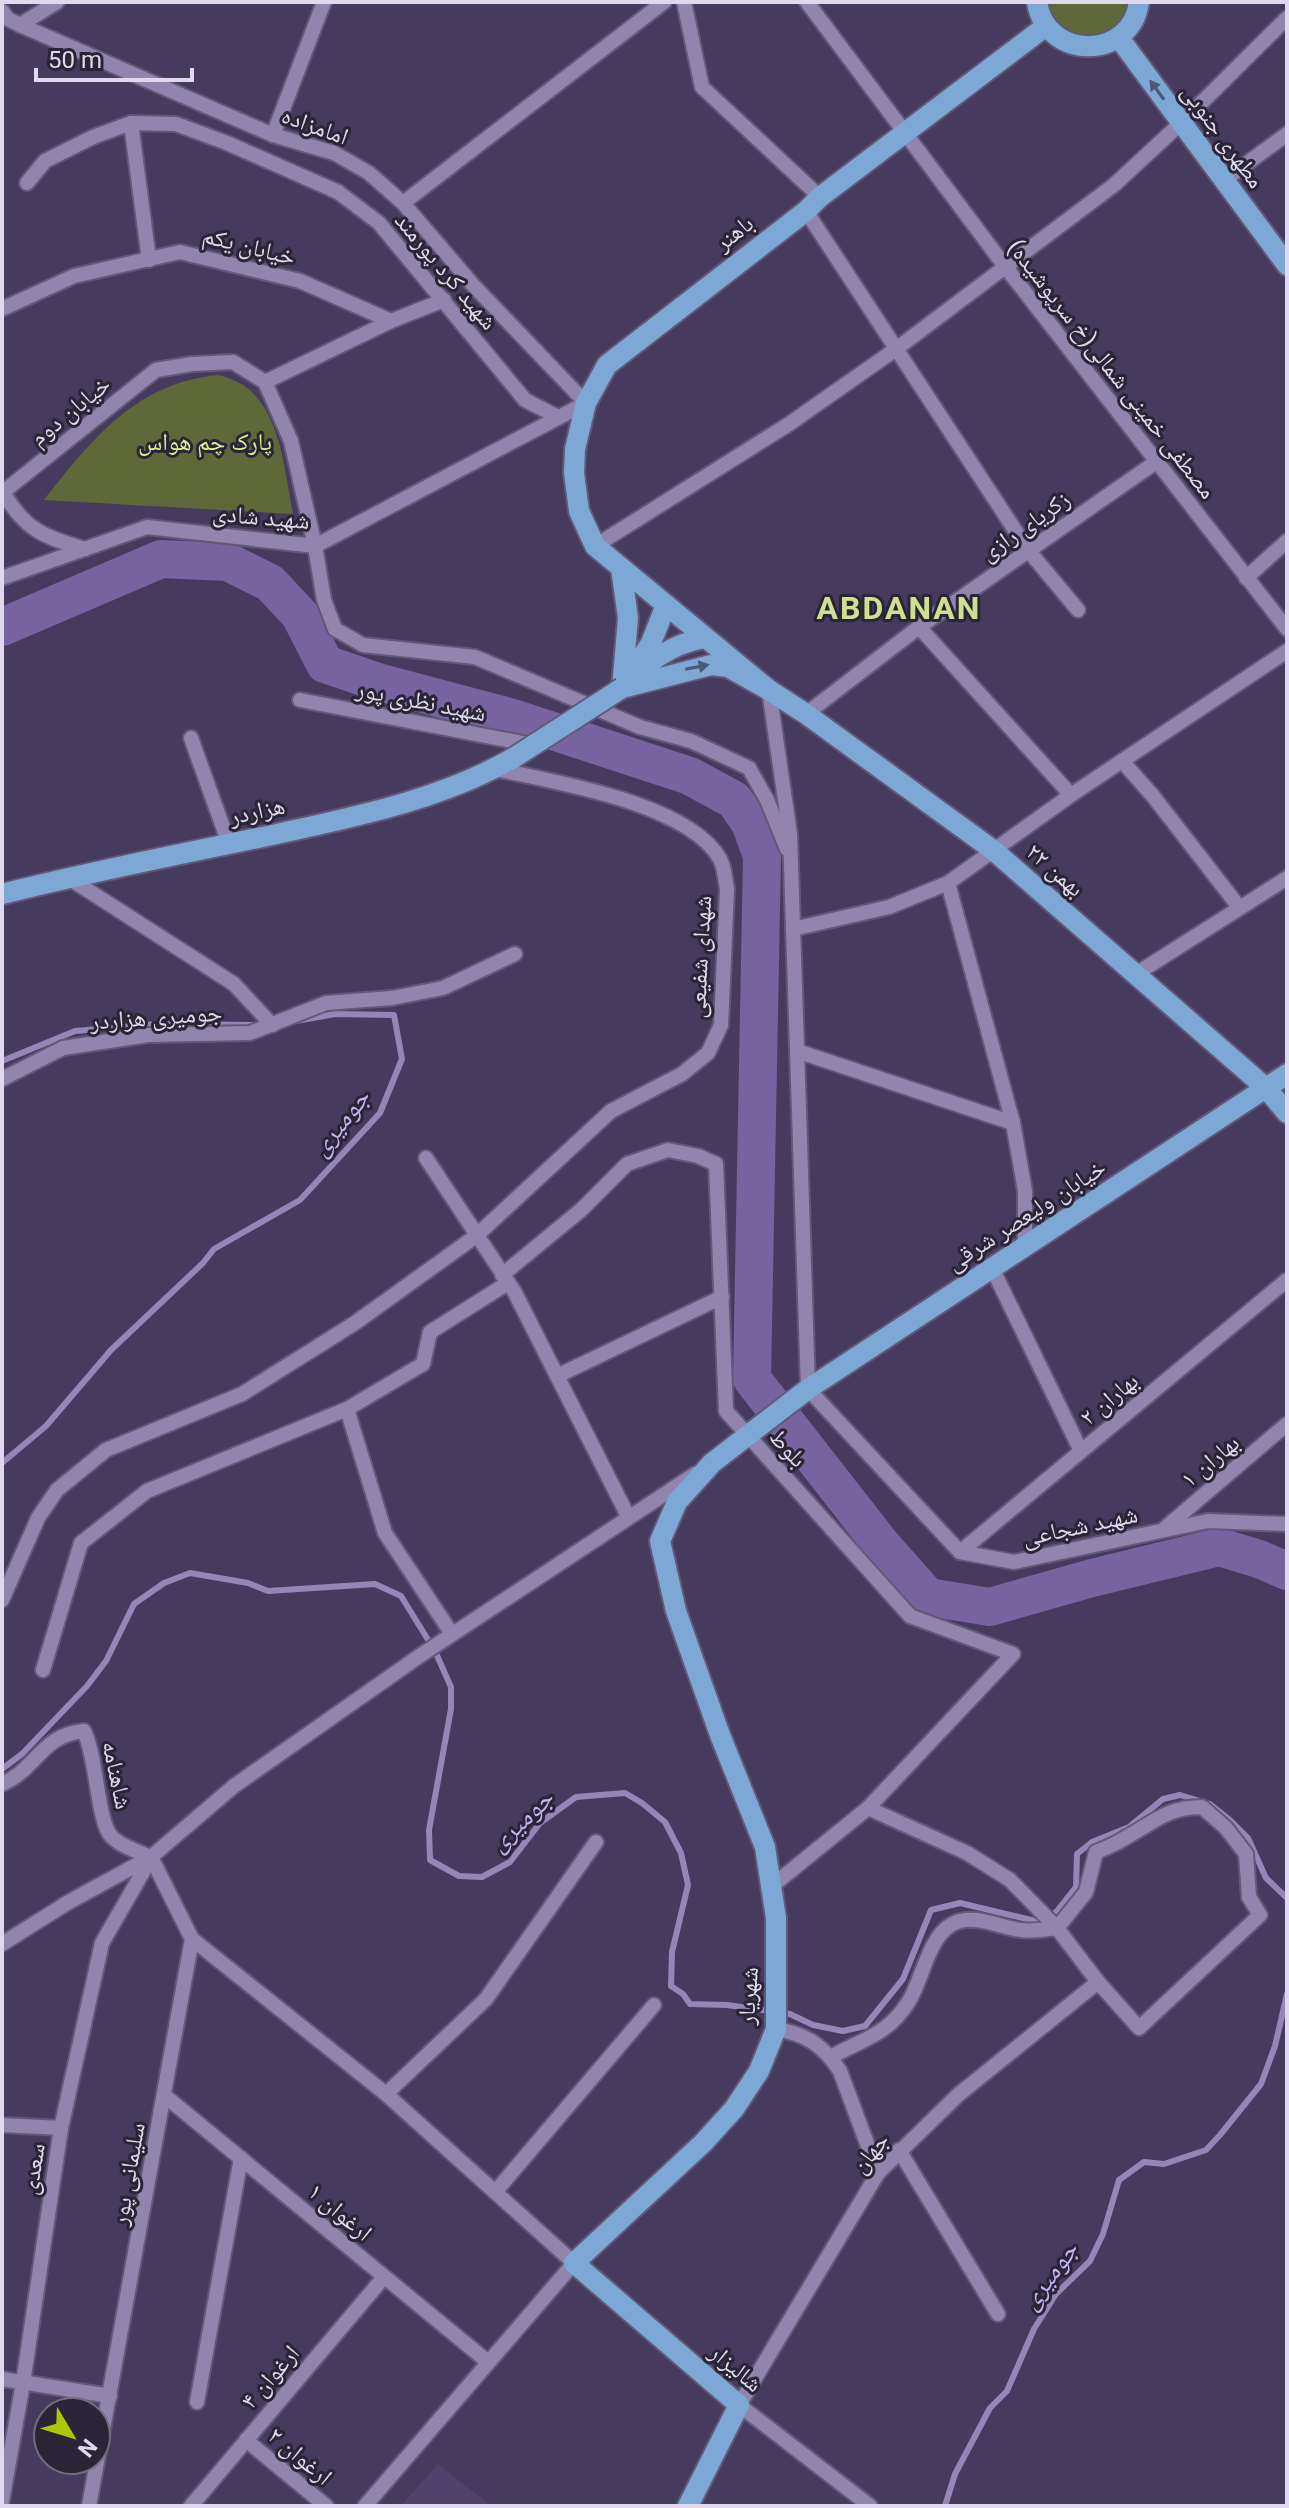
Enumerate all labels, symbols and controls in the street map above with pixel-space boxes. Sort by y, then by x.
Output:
scale bar [36,32,192,82]
text: 50 m [48,46,102,74]
street label: مطهری جنوبی [1176,78,1270,194]
one-way arrow [1149,80,1165,100]
street label: امامزاده [278,101,352,151]
street label: شهید کرد پورمند [389,207,503,335]
street label: باهنر [708,209,759,257]
street label: خیابان یکم [199,221,298,273]
street label: مصطفی خمینی شمالی(خ سرپوشیده) [1001,234,1222,505]
street label: خیابان دوم [24,370,117,454]
park label: پارک چم هواس [138,428,272,458]
street label: زکریای رازی [975,485,1075,567]
street label: شهید شادی [211,499,311,535]
district label: ABDANAN [817,589,981,627]
one-way arrow [685,661,710,673]
street label: شهید نظری پور [353,674,488,728]
street label: هزاردر [226,791,287,831]
street label: ۲۲ بهمن [1020,837,1090,903]
street label: شهدای شفیعی [683,895,717,1019]
street label: جومیری هزاردر [88,998,223,1036]
water label: جومیری [304,1082,377,1162]
street label: خیابان ولیعصر شرقی [941,1153,1111,1277]
street label: بهاران ۲ [1074,1367,1144,1431]
street label: بلوط [763,1423,813,1473]
street label: بهاران ۱ [1175,1429,1245,1493]
street label: شهید شجاعی [1020,1500,1140,1552]
street label: شاهنامه [96,1738,138,1812]
water label: جومیری [483,1783,560,1858]
street label: شهریار [732,1966,764,2027]
street label: سلیمانی پور [105,2120,151,2229]
street label: جهان [845,2127,895,2179]
street label: سعدی [15,2141,51,2197]
street label: ارغوان ۱ [302,2177,378,2247]
water label: جومیری [1014,2235,1085,2315]
street label: شالیزار [703,2337,768,2398]
street label: ارغوان ۴ [235,2340,305,2414]
north arrow [32,2396,112,2476]
street label: ارغوان ۲ [262,2421,338,2491]
text: N [73,2434,102,2462]

